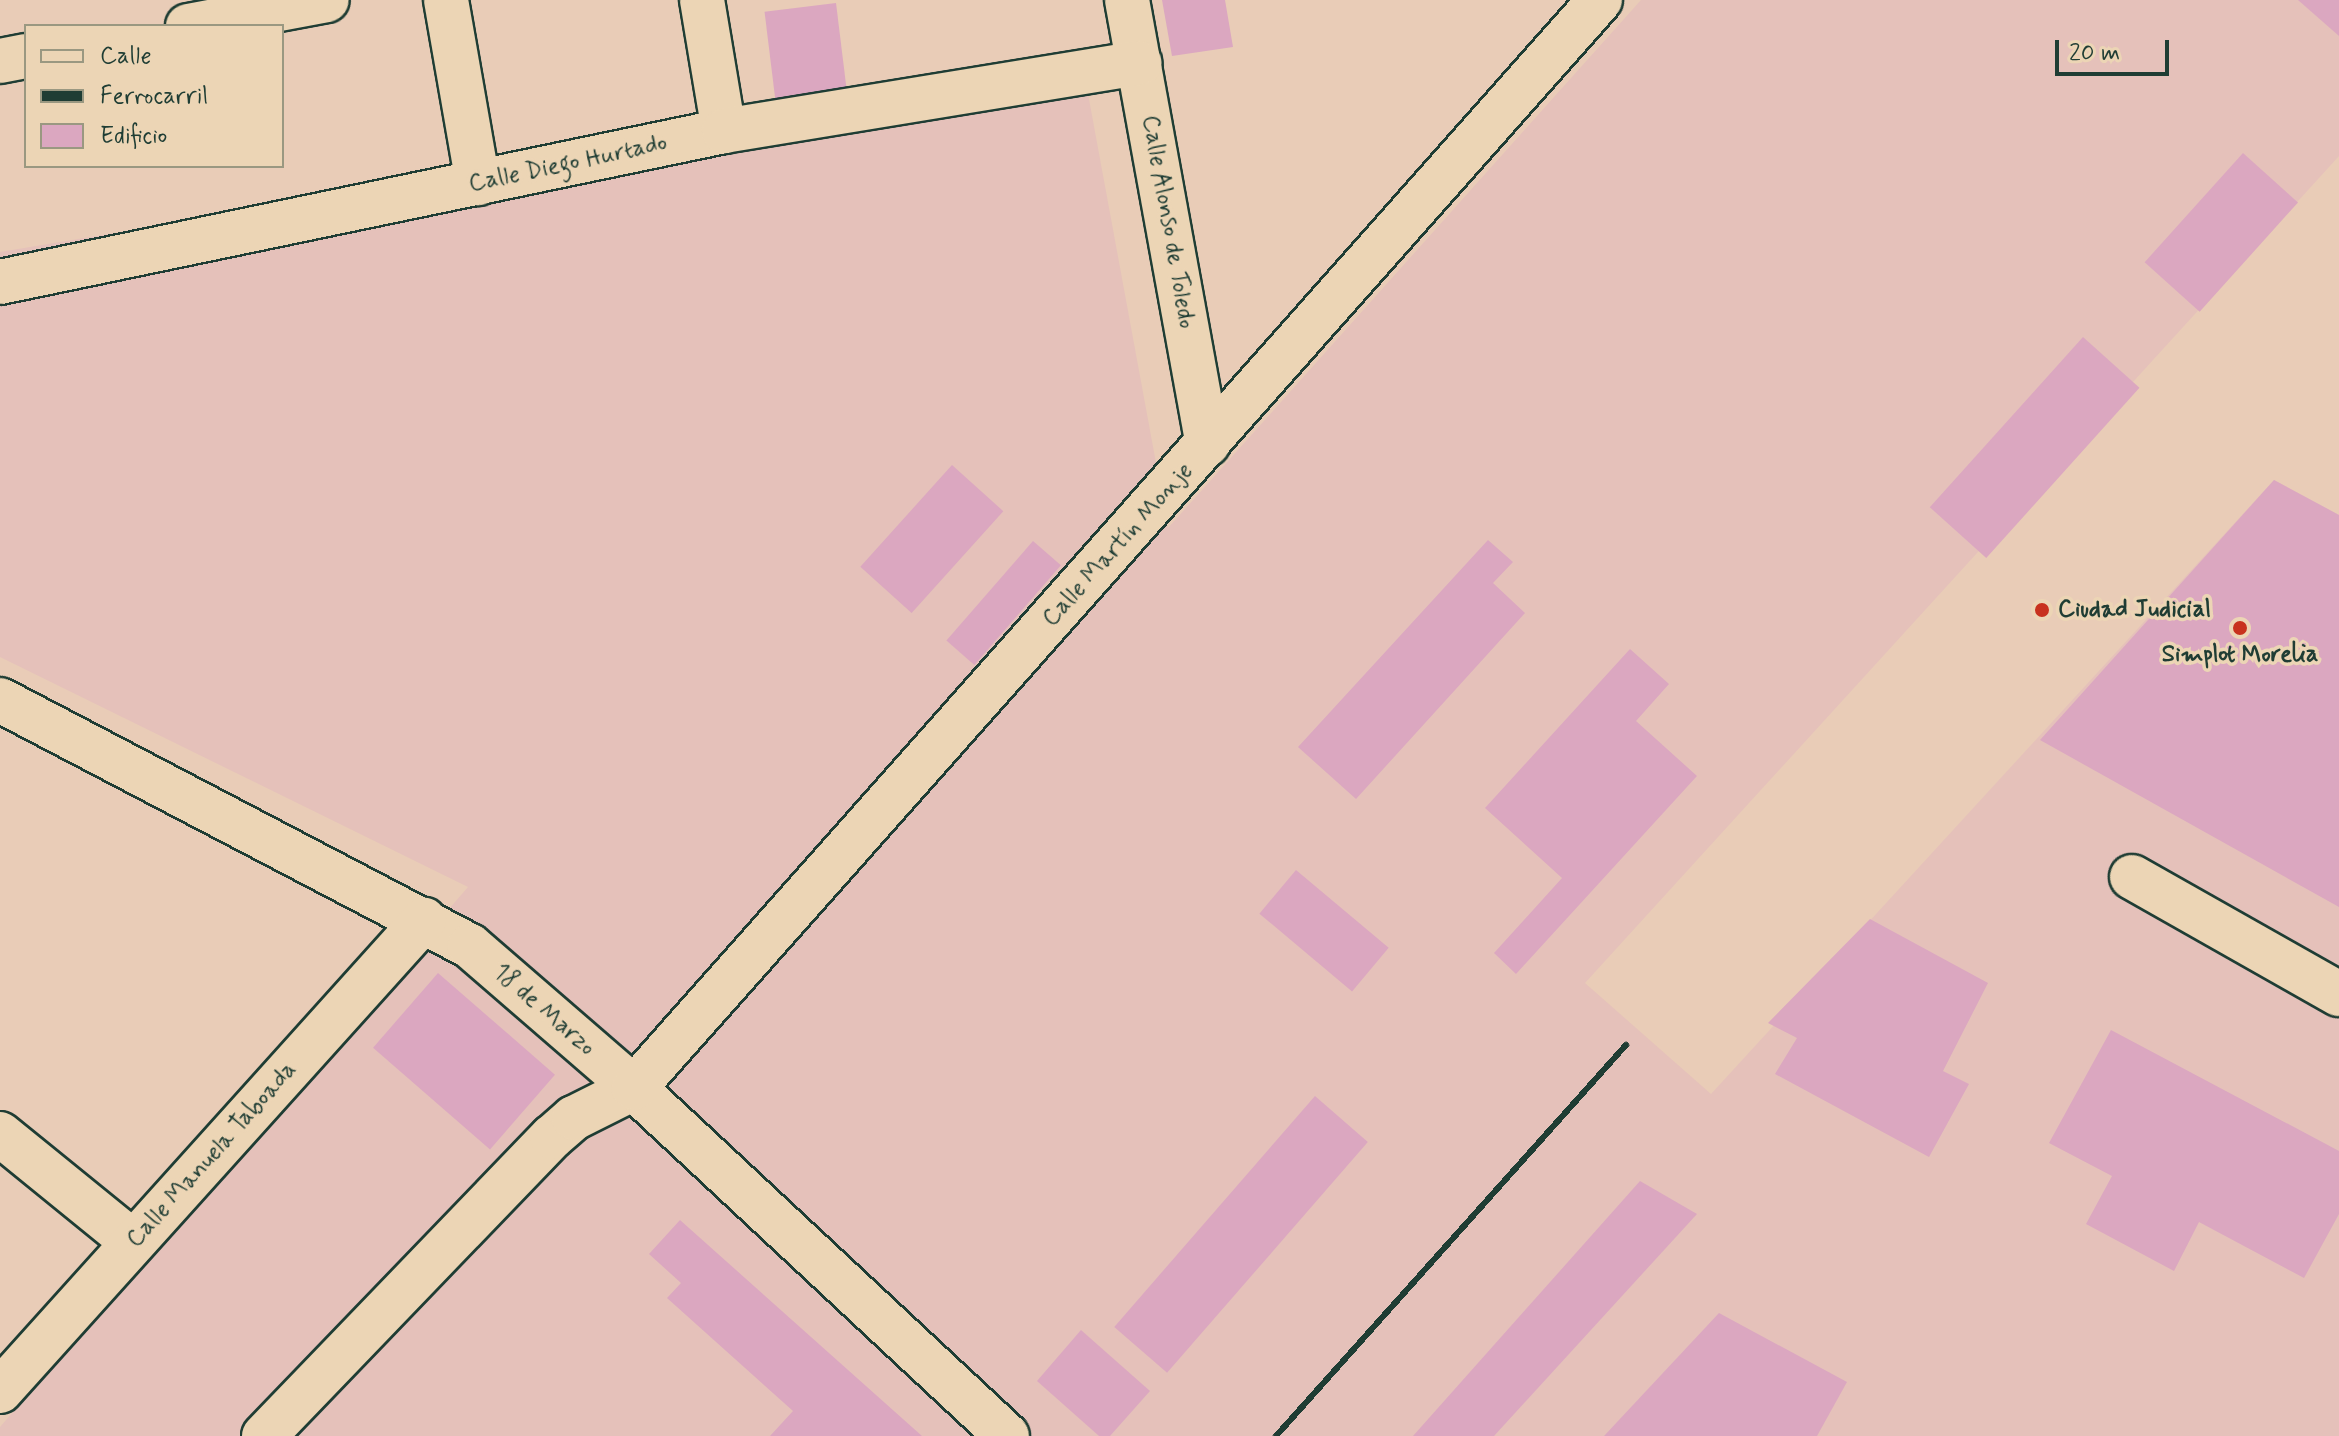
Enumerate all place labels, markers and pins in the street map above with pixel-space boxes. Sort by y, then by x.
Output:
place label: Ciudad Judicial [2058,596,2211,624]
marker: Ciudad Judicial [2033,601,2051,619]
marker: Simplot Morelia [2231,619,2249,637]
place label: Simplot Morelia [2161,641,2319,669]

